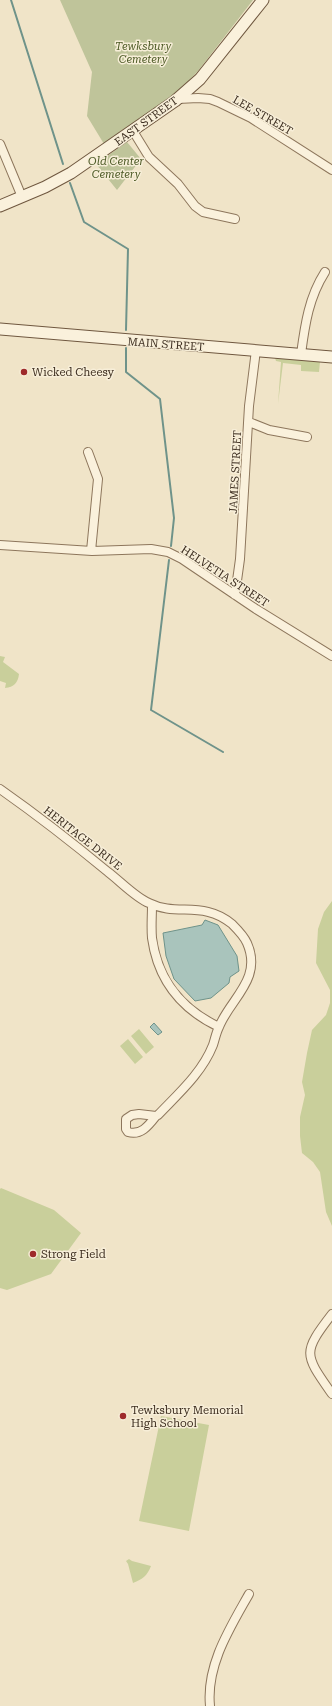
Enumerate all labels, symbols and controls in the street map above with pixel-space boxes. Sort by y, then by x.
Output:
park label: Tewksbury Cemetery [115,40,171,66]
street label: LEE STREET [231,93,295,138]
street label: EAST STREET [112,94,180,149]
park label: Old Center Cemetery [88,155,144,181]
street label: MAIN STREET [127,335,205,354]
place label: Wicked Cheesy [32,366,115,379]
marker: Wicked Cheesy [19,367,29,377]
street label: JAMES STREET [227,430,244,514]
street label: HELVETIA STREET [178,543,271,610]
street label: HERITAGE DRIVE [41,804,124,873]
place label: Strong Field [41,1248,106,1261]
marker: Strong Field [28,1249,38,1259]
place label: Tewksbury Memorial High School [131,1404,244,1430]
marker: Tewksbury Memorial High School [118,1411,128,1421]

